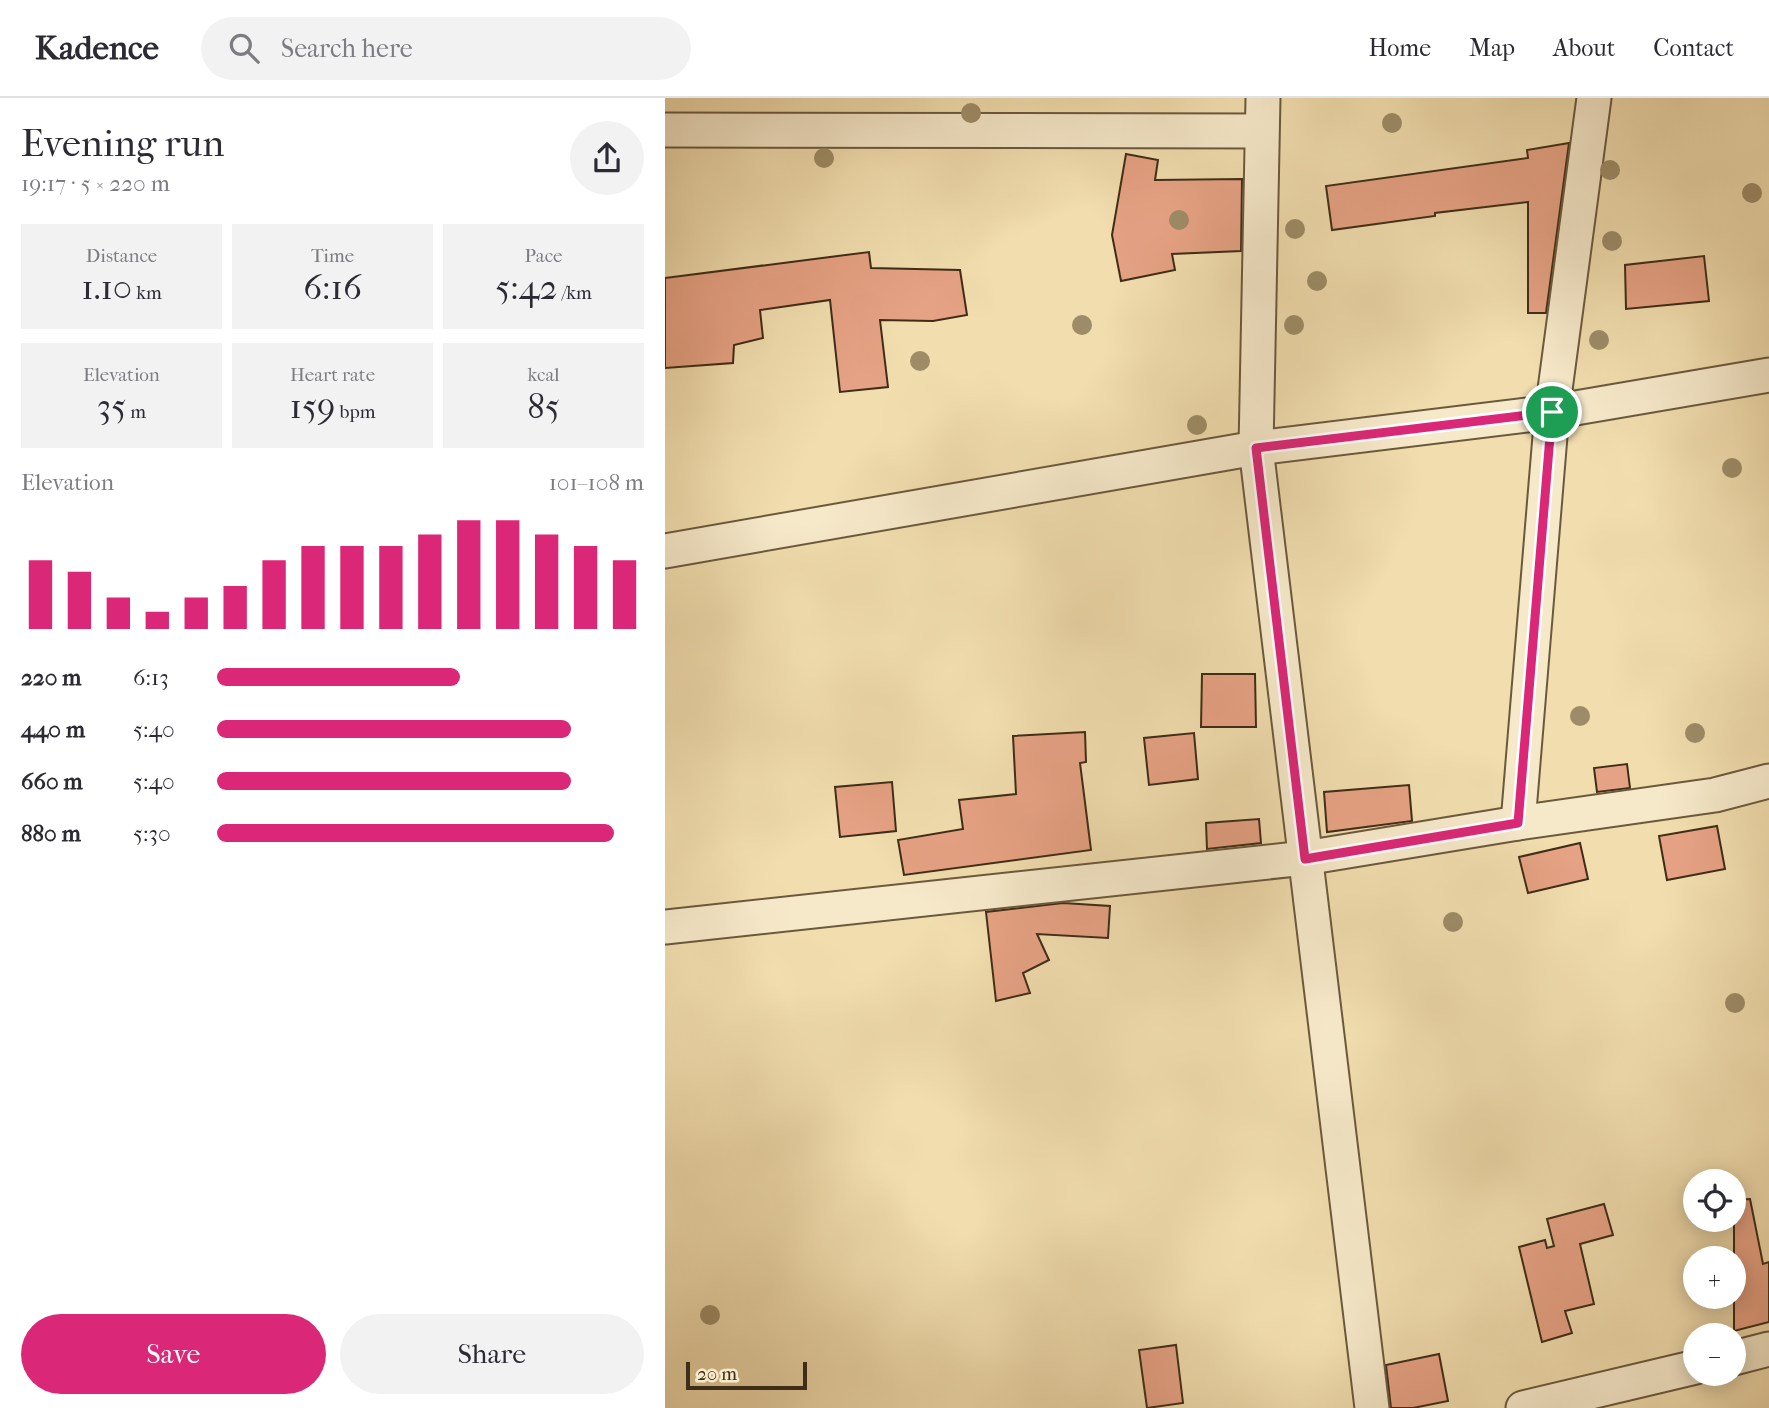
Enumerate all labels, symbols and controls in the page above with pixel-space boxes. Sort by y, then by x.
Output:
search box [201,17,691,80]
text: Kadence [35,29,159,68]
icon: search [225,29,263,67]
text: Search here [281,33,413,64]
text: Home [1369,34,1431,62]
text: Map [1469,34,1515,62]
text: About [1553,34,1615,62]
text: Contact [1653,34,1734,62]
text: Evening run [21,121,224,166]
button: share [570,121,644,195]
text: 19:17 · 5 × 220 m [21,170,170,197]
text: Distance [86,245,157,267]
text: Time [311,245,354,267]
text: Pace [525,245,562,267]
text: 1.10 [81,267,132,308]
text: 6:16 [303,267,362,308]
text: 5:42 [495,267,557,308]
text: km [132,282,162,304]
text: /km [557,282,592,304]
text: Elevation [83,364,160,386]
text: Heart rate [290,364,375,386]
text: kcal [528,364,559,386]
pin [1522,382,1582,442]
text: 35 [97,386,126,427]
text: 159 [290,386,335,427]
text: 85 [527,386,560,427]
icon: arrive [1533,393,1571,431]
text: m [126,401,146,423]
text: bpm [335,401,375,423]
text: Elevation [21,469,114,496]
text: 101–108 m [549,469,644,496]
text: 220 m [21,664,81,691]
text: 6:13 [133,664,169,691]
text: 440 m [21,716,85,743]
text: 5:40 [133,716,175,743]
text: 660 m [21,768,83,795]
text: 5:40 [133,768,175,795]
text: 880 m [21,820,81,847]
text: 5:30 [133,820,171,847]
map controls [1683,1169,1746,1386]
button: locate [1683,1169,1746,1232]
button: + [1683,1246,1746,1309]
button: Save [21,1314,326,1394]
button: Share [340,1314,644,1394]
button: − [1683,1323,1746,1386]
scale bar [686,1359,807,1391]
text: 20 m [697,1363,737,1385]

